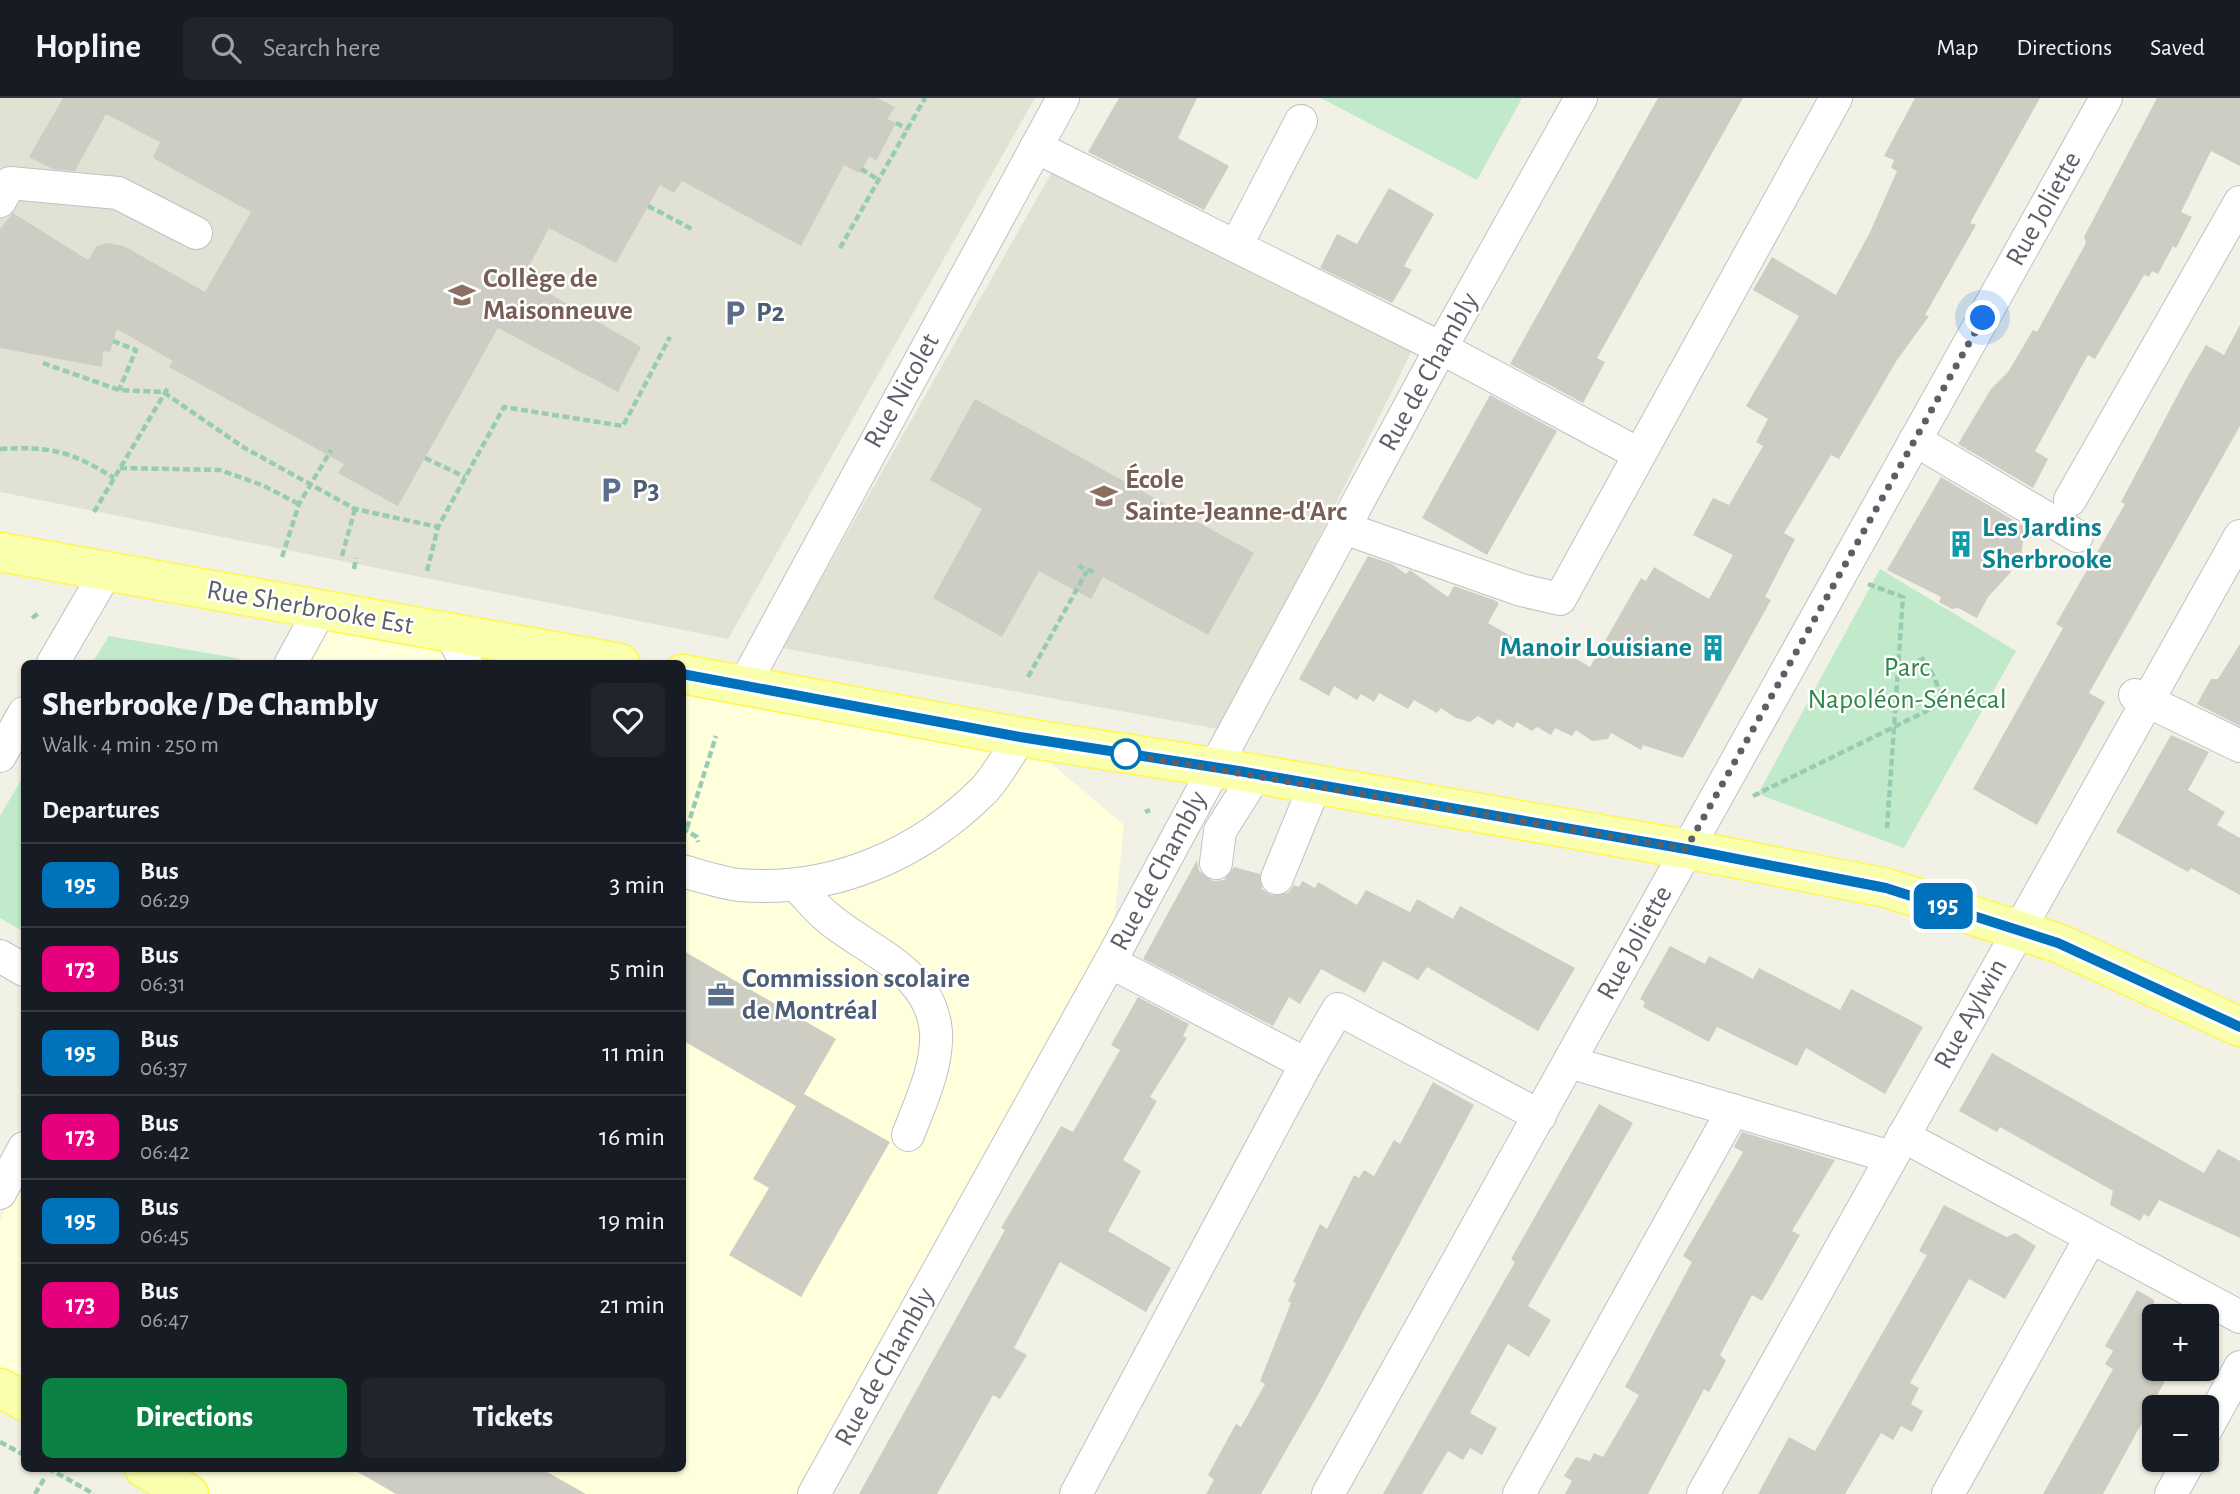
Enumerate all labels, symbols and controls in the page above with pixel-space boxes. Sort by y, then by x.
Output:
search box [183,17,673,80]
icon: search [207,29,245,67]
text: Hopline [35,31,141,64]
text: Search here [263,35,381,61]
text: Map [1936,36,1978,60]
text: Directions [2016,36,2112,60]
text: Saved [2150,36,2205,60]
street label: Rue Joliette [2001,147,2087,271]
place label: Collège de Maisonneuve [483,265,633,325]
school or university icon: Collège de Maisonneuve [447,280,477,310]
street label: Rue de Chambly [1374,288,1484,456]
parking icon: P2 [720,298,750,328]
place label: P2 [756,299,785,327]
your location [1965,300,2000,335]
street label: Rue Nicolet [859,329,945,453]
place label: École Sainte-Jeanne-d'Arc [1125,463,1347,526]
parking icon: P3 [596,475,626,505]
place label: P3 [632,476,660,504]
school or university icon: École Sainte-Jeanne-d'Arc [1089,481,1119,511]
place label: Les Jardins Sherbrooke [1982,514,2112,574]
building icon: Les Jardins Sherbrooke [1946,529,1976,559]
street label: Rue Sherbrooke Est [204,576,416,640]
building icon: Manoir Louisiane [1698,633,1728,663]
place label: Manoir Louisiane [1500,634,1692,662]
park label: Parc Napoléon-Sénécal [1807,654,2007,714]
button: heart [591,683,665,757]
text: Sherbrooke / De Chambly [42,689,378,722]
text: Walk · 4 min · 250 m [42,734,219,757]
unlabelled marker [1111,739,1141,769]
street label: Rue de Chambly [1105,787,1213,955]
text: Departures [42,797,160,823]
text: Bus [140,858,179,884]
text: 3 min [609,872,665,898]
text: 195 [65,873,96,897]
street label: Rue Joliette [1592,881,1678,1005]
line badge: 195 [1903,883,1983,929]
text: 06:29 [140,889,190,912]
text: 195 [1928,894,1958,918]
text: Bus [140,942,179,968]
street label: Rue Aylwin [1929,954,2013,1074]
text: 5 min [609,956,665,982]
text: 173 [66,957,95,981]
place label: Commission scolaire de Montréal [742,965,970,1025]
text: 06:31 [140,973,186,996]
office icon: Commission scolaire de Montréal [706,980,736,1010]
text: Bus [140,1026,179,1052]
text: 11 min [602,1040,665,1066]
text: 195 [65,1041,96,1065]
text: 06:37 [140,1057,187,1080]
text: Bus [140,1110,179,1136]
text: 16 min [599,1124,665,1150]
text: 173 [66,1125,95,1149]
text: 06:42 [140,1141,190,1164]
text: Bus [140,1194,179,1220]
text: 19 min [599,1208,665,1234]
text: 195 [65,1209,96,1233]
text: 06:45 [140,1225,189,1248]
text: Bus [140,1278,179,1304]
street label: Rue de Chambly [830,1283,940,1451]
text: 21 min [599,1292,665,1318]
text: 173 [66,1293,95,1317]
map controls [2142,1304,2219,1472]
button: + [2142,1304,2219,1381]
text: 06:47 [140,1309,189,1332]
button: Directions [42,1378,347,1458]
button: Tickets [361,1378,665,1458]
button: − [2142,1395,2219,1472]

